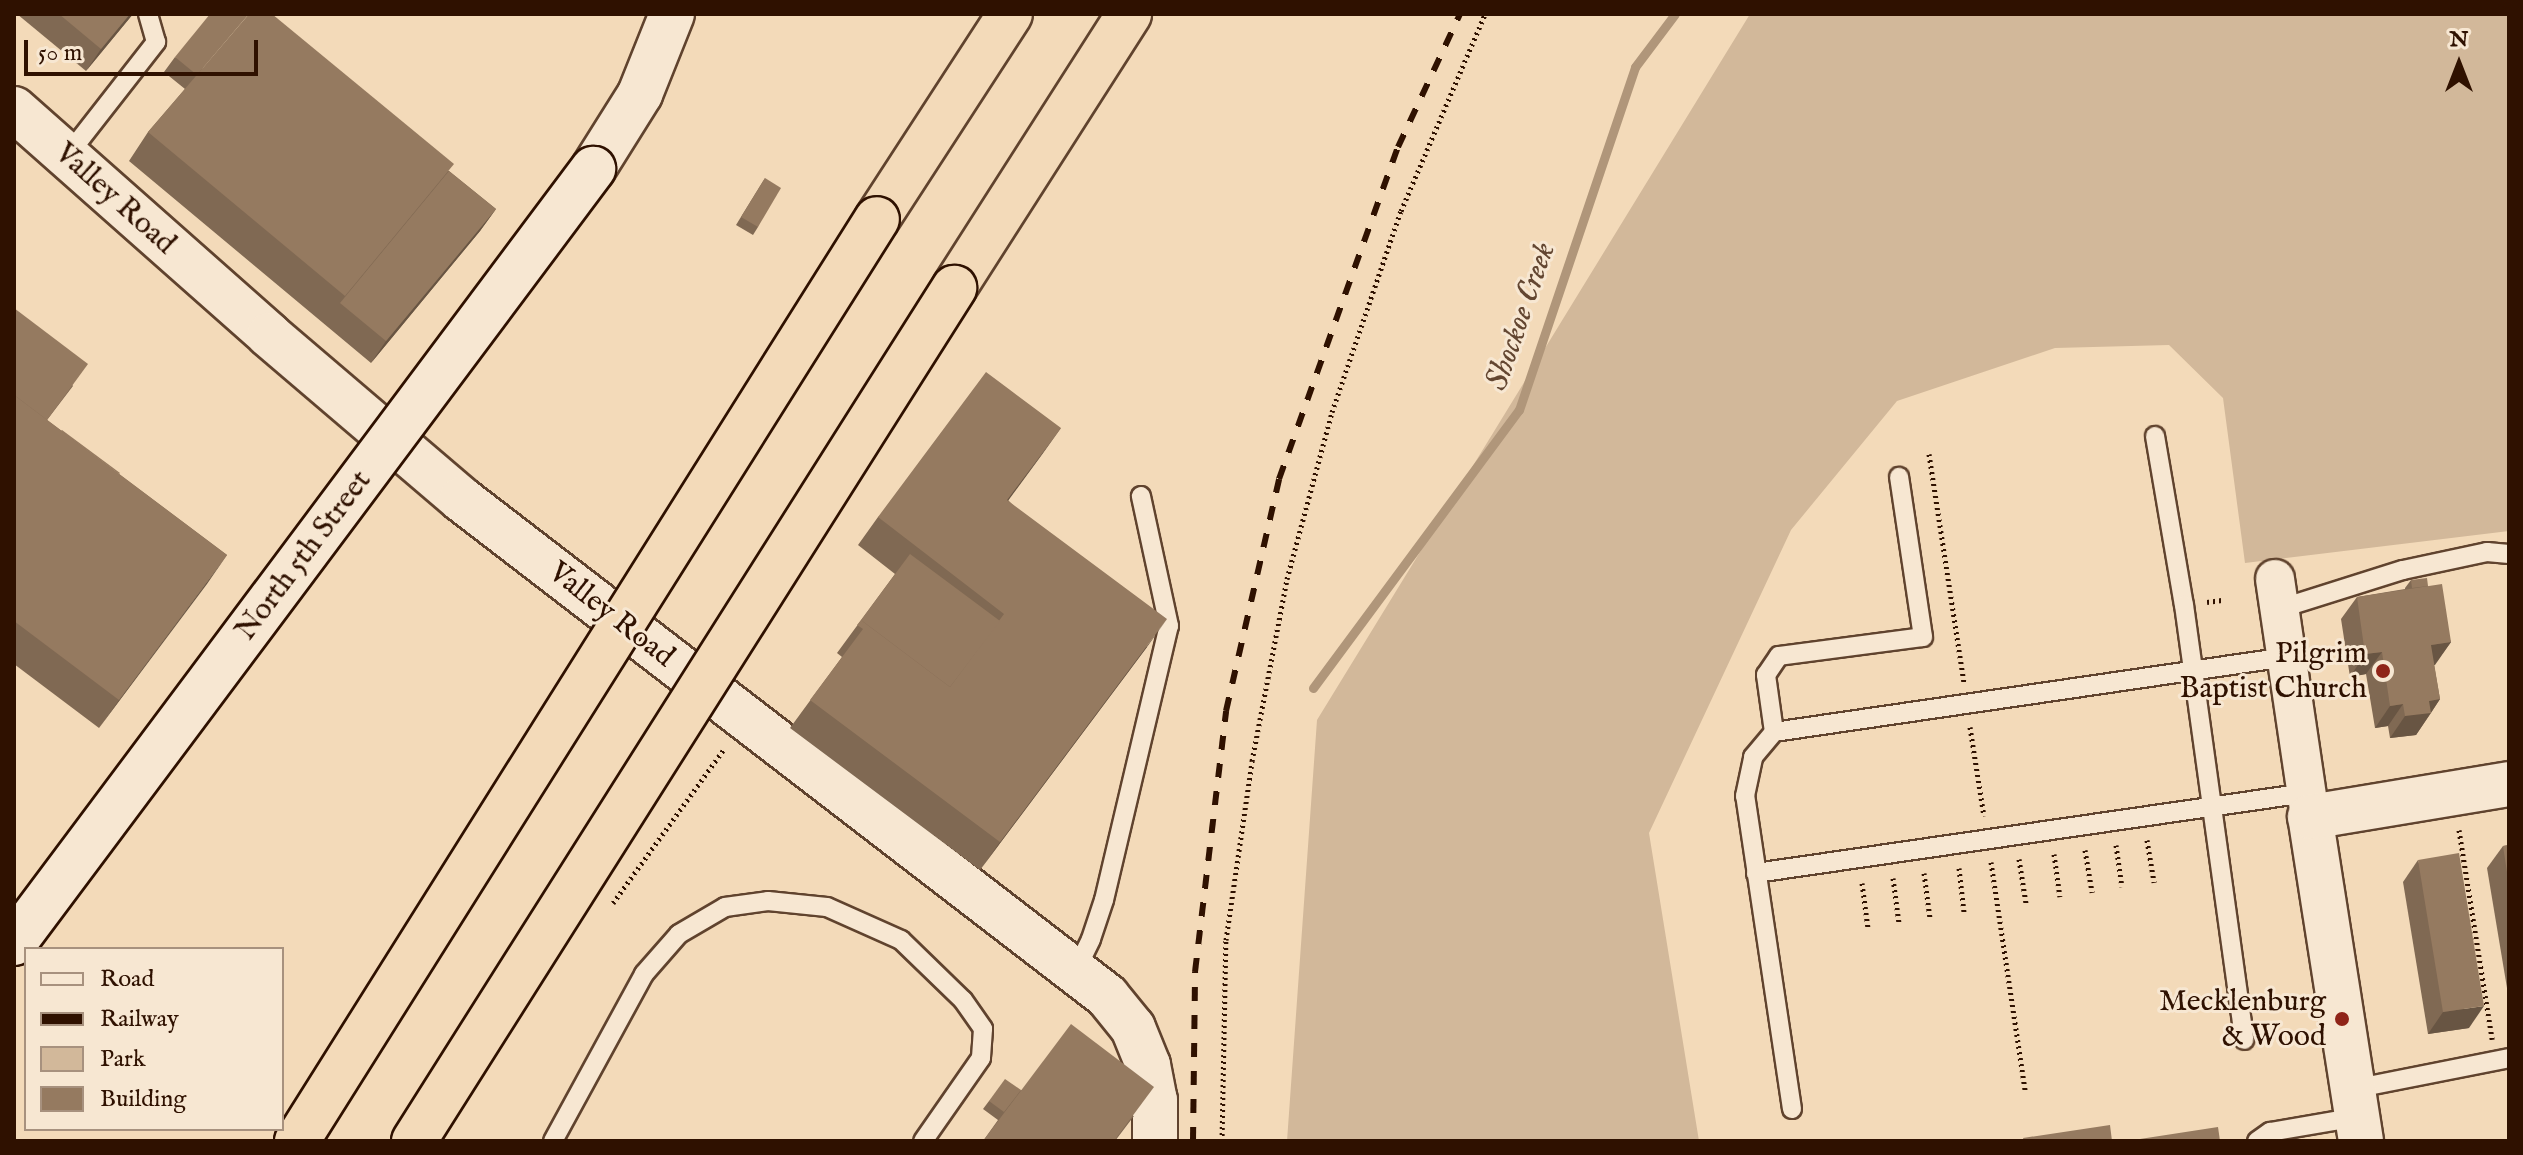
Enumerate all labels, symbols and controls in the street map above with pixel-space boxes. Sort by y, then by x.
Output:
scale bar [28,24,262,74]
north arrow [2419,24,2499,104]
text: N [2449,26,2469,54]
text: 50 m [38,38,82,69]
street label: Valley Road [47,135,183,263]
water label: Shockoe Creek [1479,238,1565,396]
street label: North 5th Street [228,464,380,648]
street label: Valley Road [541,555,681,675]
place label: Pilgrim Baptist Church [2180,636,2367,706]
marker: Pilgrim Baptist Church [2374,662,2392,680]
legend [24,947,284,1131]
text: Road [100,964,154,995]
place label: Mecklenburg & Wood [2159,984,2326,1054]
text: Railway [100,1004,179,1035]
marker: Mecklenburg & Wood [2333,1010,2351,1028]
text: Park [100,1044,146,1075]
text: Building [100,1084,186,1115]

